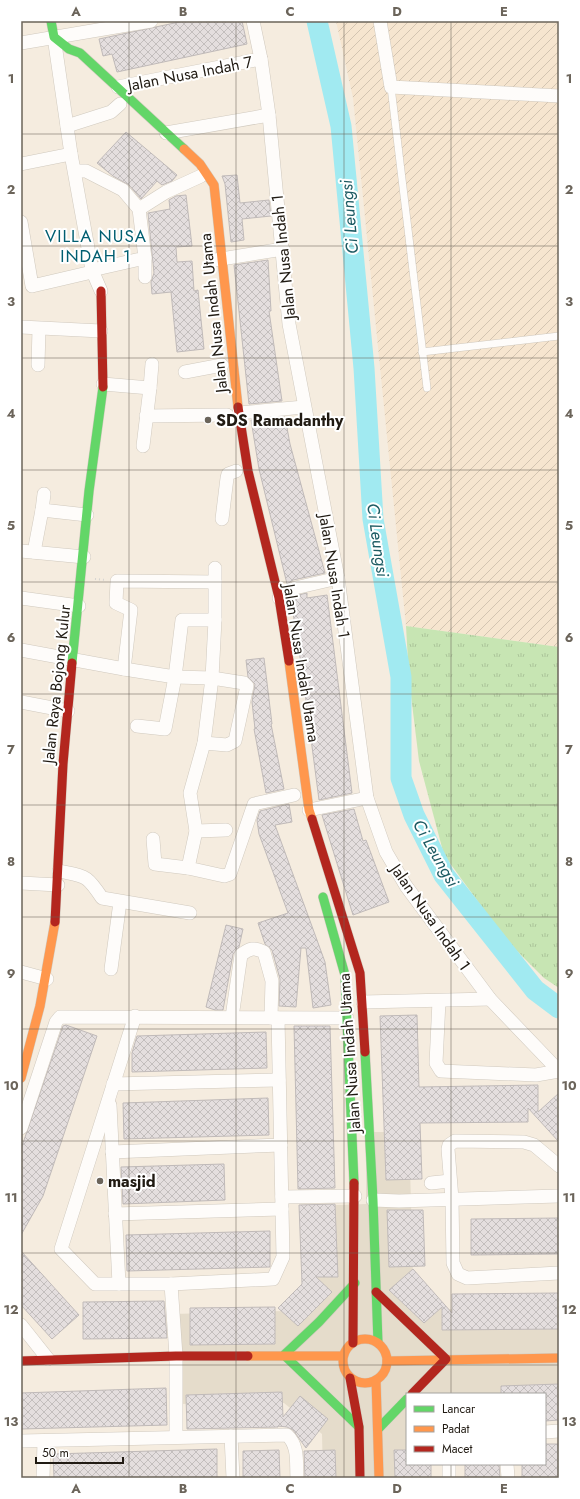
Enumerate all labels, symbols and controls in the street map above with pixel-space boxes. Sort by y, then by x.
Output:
text: A [70,2,81,21]
text: B [179,2,188,21]
text: C [285,2,295,21]
text: D [392,2,402,21]
text: E [500,2,508,21]
street label: Jalan Nusa Indah 7 [124,50,255,97]
text: 1 [8,69,14,88]
text: 1 [566,69,572,88]
water label: Ci Leungsi [334,178,364,255]
text: 2 [7,180,15,199]
text: 2 [565,180,573,199]
street label: Jalan Nusa Indah 1 [266,193,302,322]
district label: VILLA NUSA INDAH 1 [45,224,147,268]
street label: Jalan Nusa Indah Utama [194,232,234,396]
text: 3 [7,292,15,311]
text: 3 [565,292,573,311]
text: 4 [6,404,16,423]
text: 4 [564,404,574,423]
place label: SDS Ramadanthy [216,409,344,432]
marker: SDS Ramadanthy [203,415,213,425]
water label: Ci Leungsi [361,502,395,579]
street label: Jalan Nusa Indah 1 [313,510,356,640]
text: 5 [7,516,15,535]
text: 5 [565,516,573,535]
street label: Jalan Nusa Indah Utama [277,580,325,744]
street label: Jalan Raya Bojong Kulur [37,603,76,767]
text: 6 [7,628,16,647]
text: 6 [565,628,574,647]
text: 7 [7,740,15,759]
text: 7 [565,740,573,759]
water label: Ci Leungsi [407,815,465,892]
text: 8 [7,852,15,871]
text: 8 [565,852,573,871]
street label: Jalan Nusa Indah 1 [384,858,476,975]
text: 9 [7,964,16,983]
text: 9 [565,964,574,983]
street label: Jalan Nusa Indah Utama [332,972,367,1136]
text: 10 [3,1076,19,1095]
text: 10 [561,1076,577,1095]
place label: masjid [108,1170,156,1193]
marker: masjid [95,1176,105,1186]
text: 11 [4,1188,18,1207]
text: 11 [562,1188,576,1207]
text: 12 [3,1300,19,1319]
text: 12 [561,1300,577,1319]
legend [406,1393,546,1465]
text: Lancar [442,1400,476,1418]
text: 13 [4,1412,18,1431]
text: 13 [562,1412,576,1431]
text: Padat [442,1420,470,1438]
scale bar [36,1439,123,1465]
text: Macet [442,1440,472,1458]
text: 50 m [42,1444,69,1462]
text: A [70,1479,81,1498]
text: B [179,1479,188,1498]
text: C [285,1479,295,1498]
text: D [392,1479,402,1498]
text: E [500,1479,508,1498]

